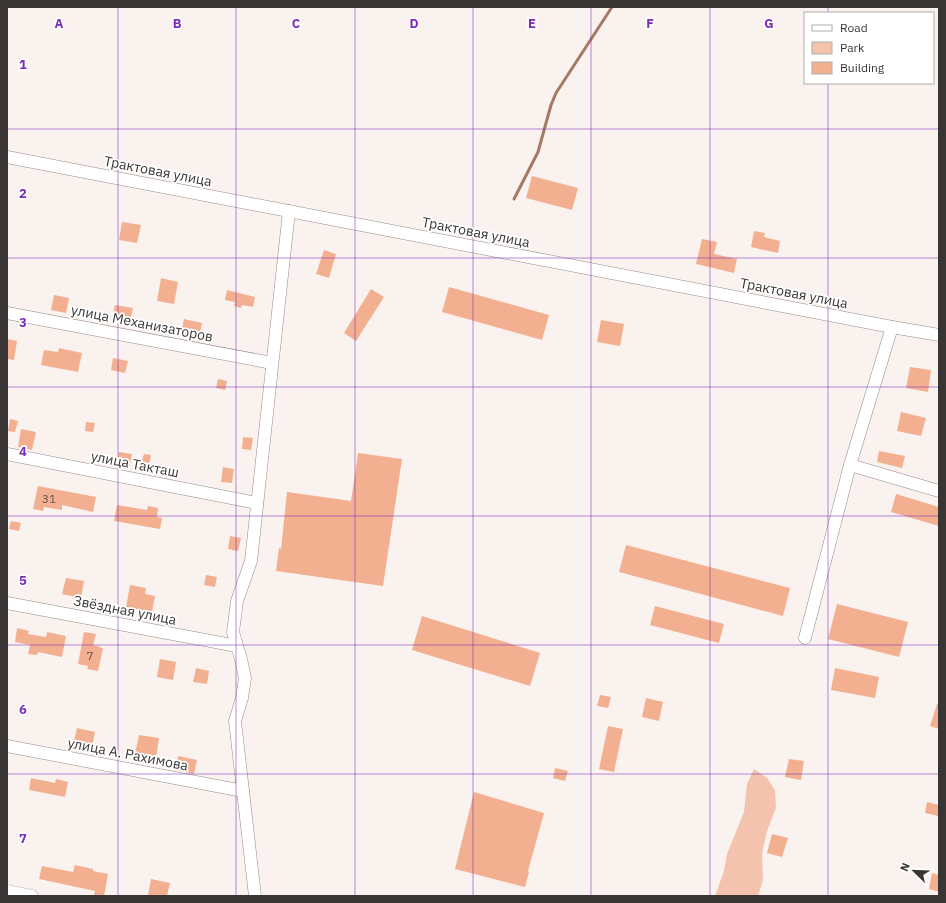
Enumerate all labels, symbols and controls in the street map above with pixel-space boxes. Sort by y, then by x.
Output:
legend [804,12,934,84]
text: A [55,15,64,32]
text: B [173,15,182,32]
text: C [292,15,301,32]
text: D [409,15,419,32]
text: E [528,15,536,32]
text: F [646,15,654,32]
text: G [764,15,774,32]
text: Road [840,20,868,35]
text: Park [840,40,865,55]
text: 1 [19,56,27,73]
text: Building [840,60,885,75]
street label: Трактовая улица [102,152,214,190]
text: 2 [19,185,27,202]
street label: Трактовая улица [420,213,532,251]
street label: Трактовая улица [738,274,850,312]
street label: улица Механизаторов [70,300,214,346]
text: 3 [19,314,27,331]
text: 4 [19,443,27,460]
street label: улица Такташ [89,447,181,481]
house number: 31 [42,491,56,506]
text: 5 [19,572,27,589]
street label: Звёздная улица [72,591,178,629]
house number: 7 [86,648,94,663]
text: 6 [19,701,27,718]
street label: улица А. Рахимова [66,733,190,775]
text: 7 [19,830,27,847]
north arrow [894,851,934,891]
text: N [897,861,913,873]

